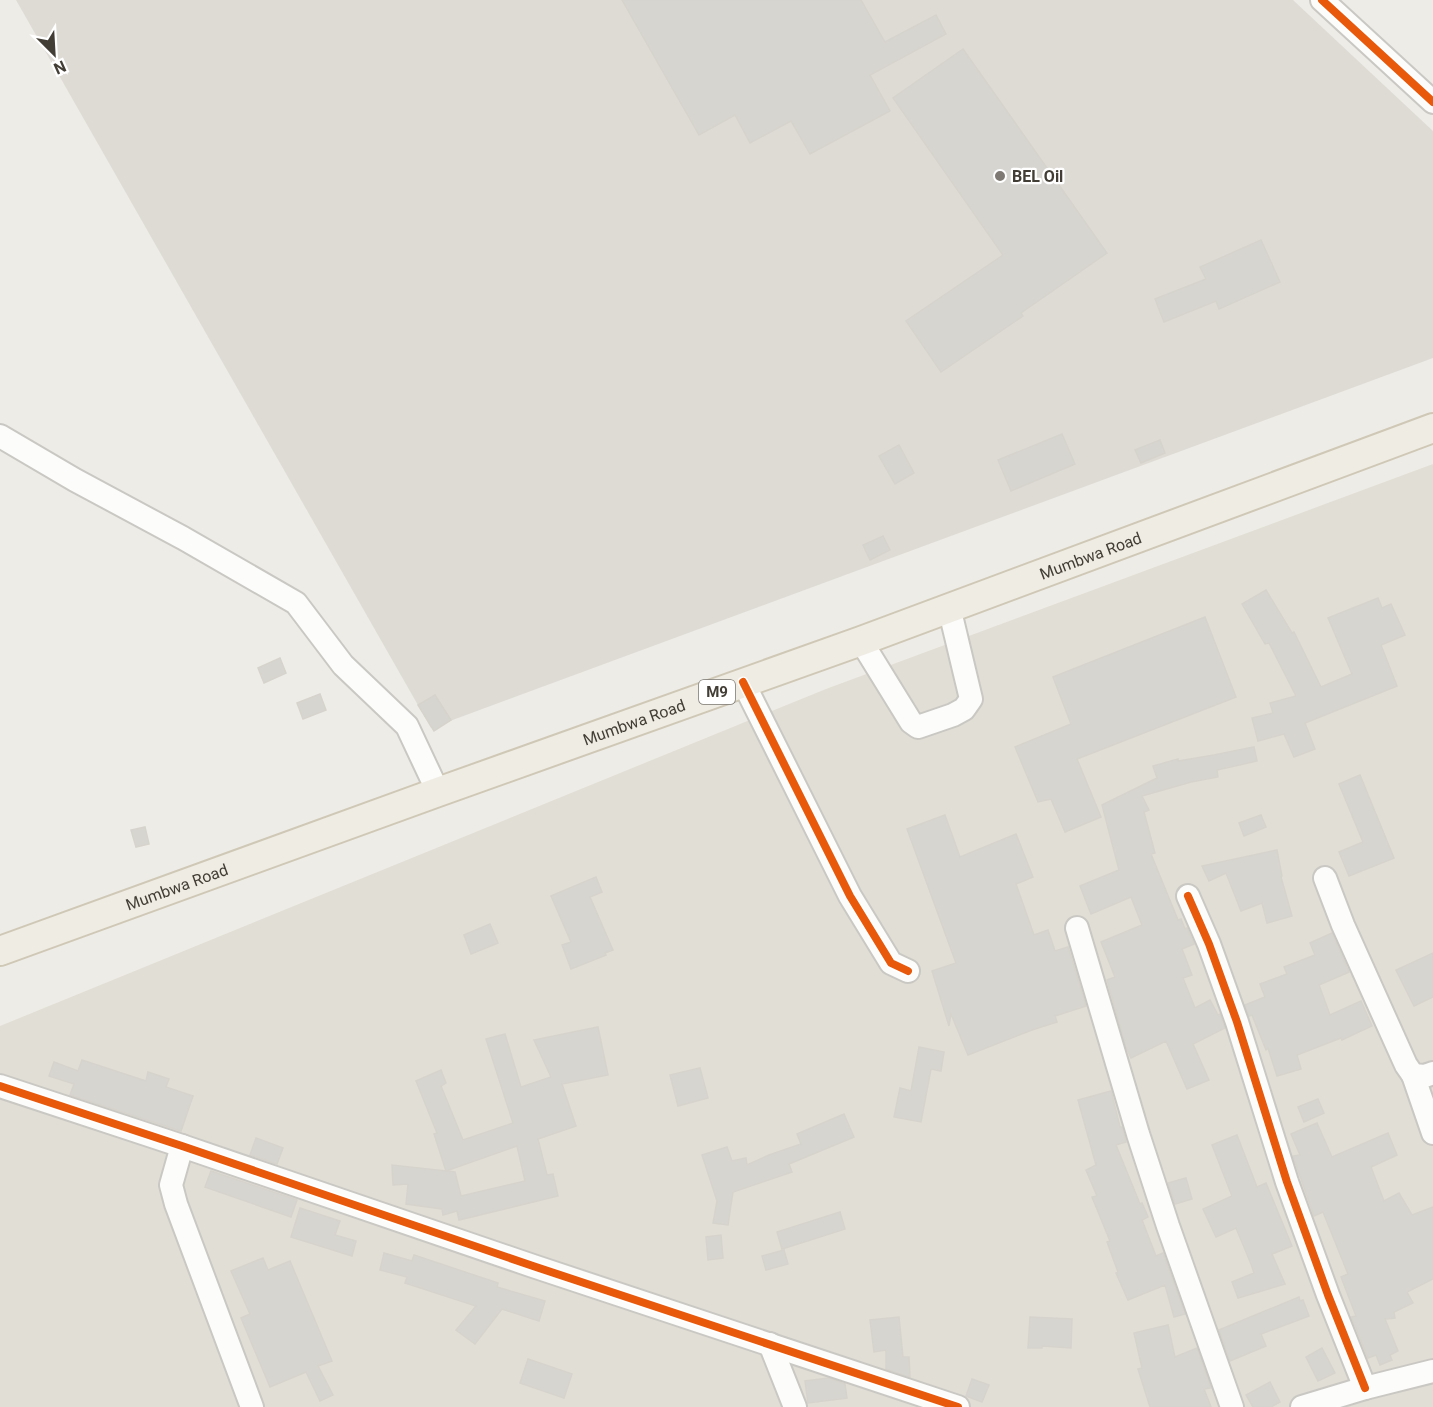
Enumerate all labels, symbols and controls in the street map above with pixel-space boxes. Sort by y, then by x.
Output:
north arrow [24,24,84,84]
text: N [51,56,69,78]
place label: BEL Oil [1012,167,1063,186]
marker: BEL Oil [993,169,1007,183]
street label: Mumbwa Road [1037,528,1144,584]
road number: M9 [699,680,735,704]
street label: Mumbwa Road [580,696,688,750]
street label: Mumbwa Road [123,860,231,915]

